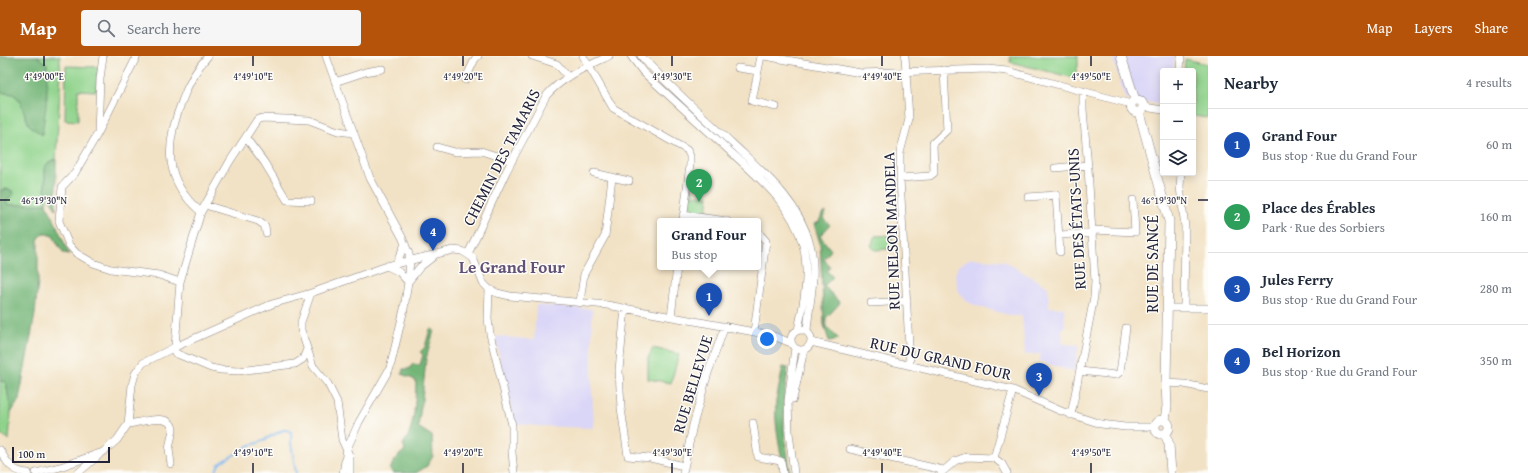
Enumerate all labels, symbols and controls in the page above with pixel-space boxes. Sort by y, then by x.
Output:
search box [81,10,361,46]
text: Map [20,14,57,42]
icon: search [95,17,117,39]
text: Search here [127,18,201,39]
text: Map [1367,18,1393,38]
text: Layers [1415,18,1453,38]
text: Share [1475,18,1508,38]
map controls [1160,68,1196,176]
button: + [1160,68,1196,104]
text: 4°49'00"E [24,69,64,84]
text: 4°49'10"E [233,69,273,84]
text: 4°49'20"E [443,69,483,84]
text: 4°49'30"E [652,69,692,84]
text: 4°49'40"E [862,69,902,84]
text: 4°49'50"E [1071,69,1111,84]
text: Nearby [1224,70,1278,95]
text: 4 results [1466,73,1512,92]
street label: CHEMIN DES TAMARIS [456,84,546,230]
button: − [1160,104,1196,140]
text: Grand Four [1262,125,1337,146]
text: 1 [1234,135,1240,154]
text: 60 m [1486,135,1512,154]
button: layers [1160,140,1196,176]
text: Bus stop · Rue du Grand Four [1262,146,1417,165]
street label: RUE DES ÉTATS-UNIS [1060,148,1092,290]
street label: RUE NELSON MANDELA [876,151,906,310]
pin: 2 [686,169,712,202]
text: 46°19'30"N [21,193,67,208]
text: 46°19'30"N [1141,193,1187,208]
text: Place des Érables [1262,197,1376,218]
text: 2 [1234,207,1240,226]
text: 160 m [1480,207,1512,226]
street label: RUE DE SANCÉ [1140,215,1164,313]
pin: 4 [420,218,446,251]
popup [657,218,761,270]
text: Park · Rue des Sorbiers [1262,218,1385,237]
text: Grand Four [672,224,746,245]
text: Bus stop [672,245,717,264]
district label: Le Grand Four [459,254,565,279]
text: Jules Ferry [1262,269,1334,290]
text: 3 [1234,279,1240,298]
text: 280 m [1480,279,1512,298]
pin: 1 [696,283,722,316]
text: Bus stop · Rue du Grand Four [1262,290,1417,309]
your location [757,329,777,349]
street label: RUE DU GRAND FOUR [868,330,1015,386]
street label: RUE BELLEVUE [666,332,718,436]
text: Bel Horizon [1262,341,1341,362]
text: 4 [1234,351,1240,370]
text: 350 m [1480,351,1512,370]
text: Bus stop · Rue du Grand Four [1262,362,1417,381]
pin: 3 [1026,363,1052,396]
scale bar [12,445,110,464]
text: 4°49'10"E [233,445,273,460]
text: 4°49'20"E [443,445,483,460]
text: 4°49'30"E [652,445,692,460]
text: 4°49'40"E [862,445,902,460]
text: 4°49'50"E [1071,445,1111,460]
text: 100 m [18,446,45,462]

